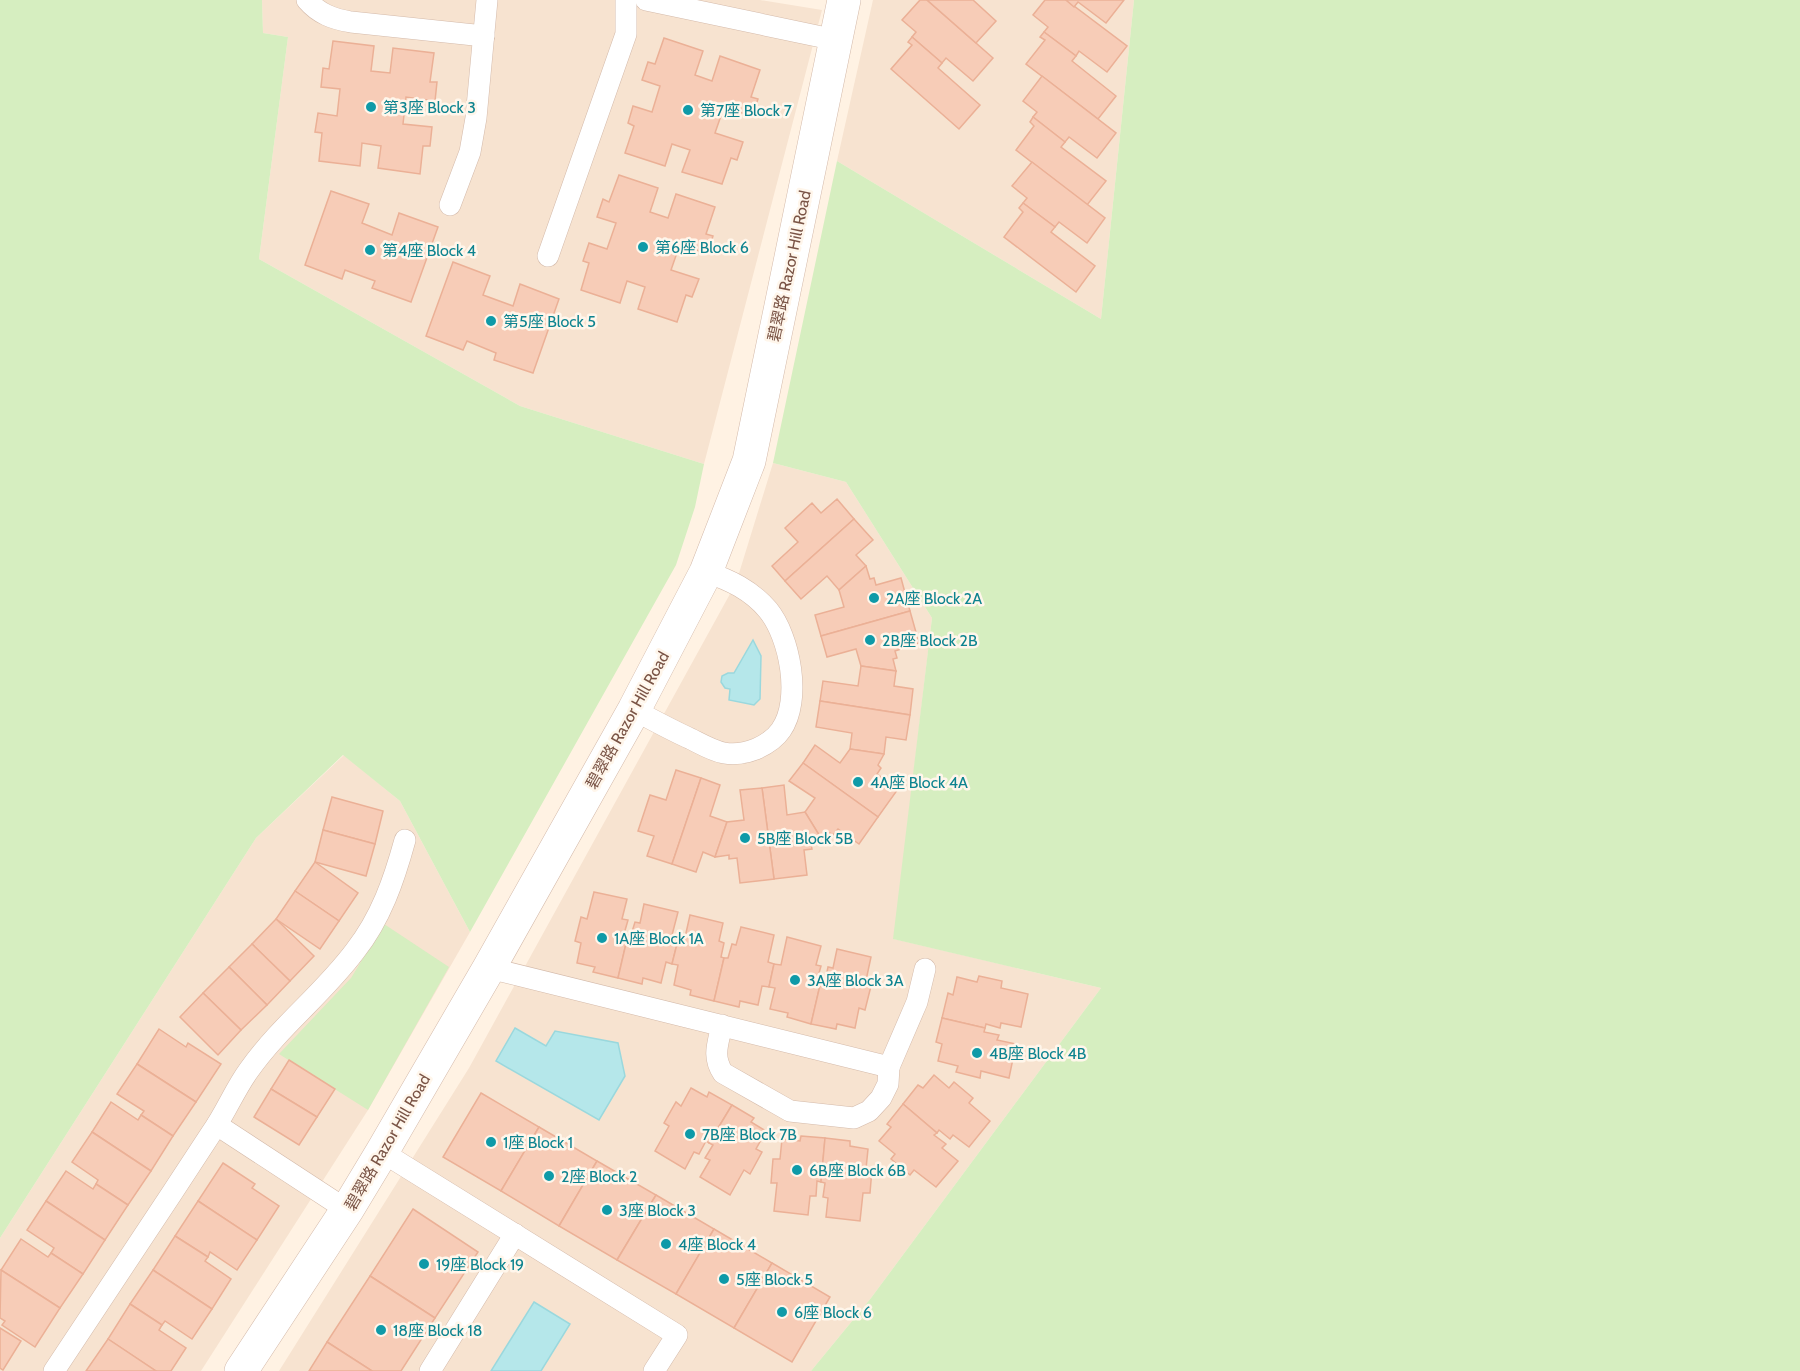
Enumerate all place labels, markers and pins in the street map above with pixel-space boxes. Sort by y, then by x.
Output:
place label: 第3座 Block 3 [383,98,476,117]
marker: 第3座 Block 3 [364,100,378,114]
place label: 第7座 Block 7 [700,101,792,120]
marker: 第7座 Block 7 [681,103,695,117]
place label: 第6座 Block 6 [655,238,749,257]
marker: 第6座 Block 6 [636,240,650,254]
place label: 第4座 Block 4 [382,241,476,260]
marker: 第4座 Block 4 [363,243,377,257]
place label: 第5座 Block 5 [503,312,596,331]
marker: 第5座 Block 5 [484,314,498,328]
place label: 2A座 Block 2A [886,589,982,608]
marker: 2A座 Block 2A [867,591,881,605]
place label: 2B座 Block 2B [882,631,978,650]
marker: 2B座 Block 2B [863,633,877,647]
place label: 4A座 Block 4A [870,773,968,792]
marker: 4A座 Block 4A [851,775,865,789]
place label: 5B座 Block 5B [757,829,853,848]
marker: 5B座 Block 5B [738,831,752,845]
place label: 1A座 Block 1A [614,929,704,948]
marker: 1A座 Block 1A [595,931,609,945]
place label: 3A座 Block 3A [807,971,904,990]
marker: 3A座 Block 3A [788,973,802,987]
place label: 4B座 Block 4B [989,1044,1087,1063]
marker: 4B座 Block 4B [970,1046,984,1060]
place label: 7B座 Block 7B [702,1125,797,1144]
marker: 7B座 Block 7B [683,1127,697,1141]
place label: 1座 Block 1 [503,1133,573,1152]
marker: 1座 Block 1 [484,1135,498,1149]
place label: 6B座 Block 6B [809,1161,906,1180]
marker: 6B座 Block 6B [790,1163,804,1177]
place label: 2座 Block 2 [561,1167,637,1186]
marker: 2座 Block 2 [542,1169,556,1183]
place label: 3座 Block 3 [619,1201,696,1220]
marker: 3座 Block 3 [600,1203,614,1217]
place label: 4座 Block 4 [678,1235,756,1254]
marker: 4座 Block 4 [659,1237,673,1251]
place label: 19座 Block 19 [436,1255,524,1274]
marker: 19座 Block 19 [417,1257,431,1271]
place label: 5座 Block 5 [736,1270,813,1289]
marker: 5座 Block 5 [717,1272,731,1286]
place label: 6座 Block 6 [794,1303,872,1322]
marker: 6座 Block 6 [775,1305,789,1319]
place label: 18座 Block 18 [393,1321,482,1340]
marker: 18座 Block 18 [374,1323,388,1337]

